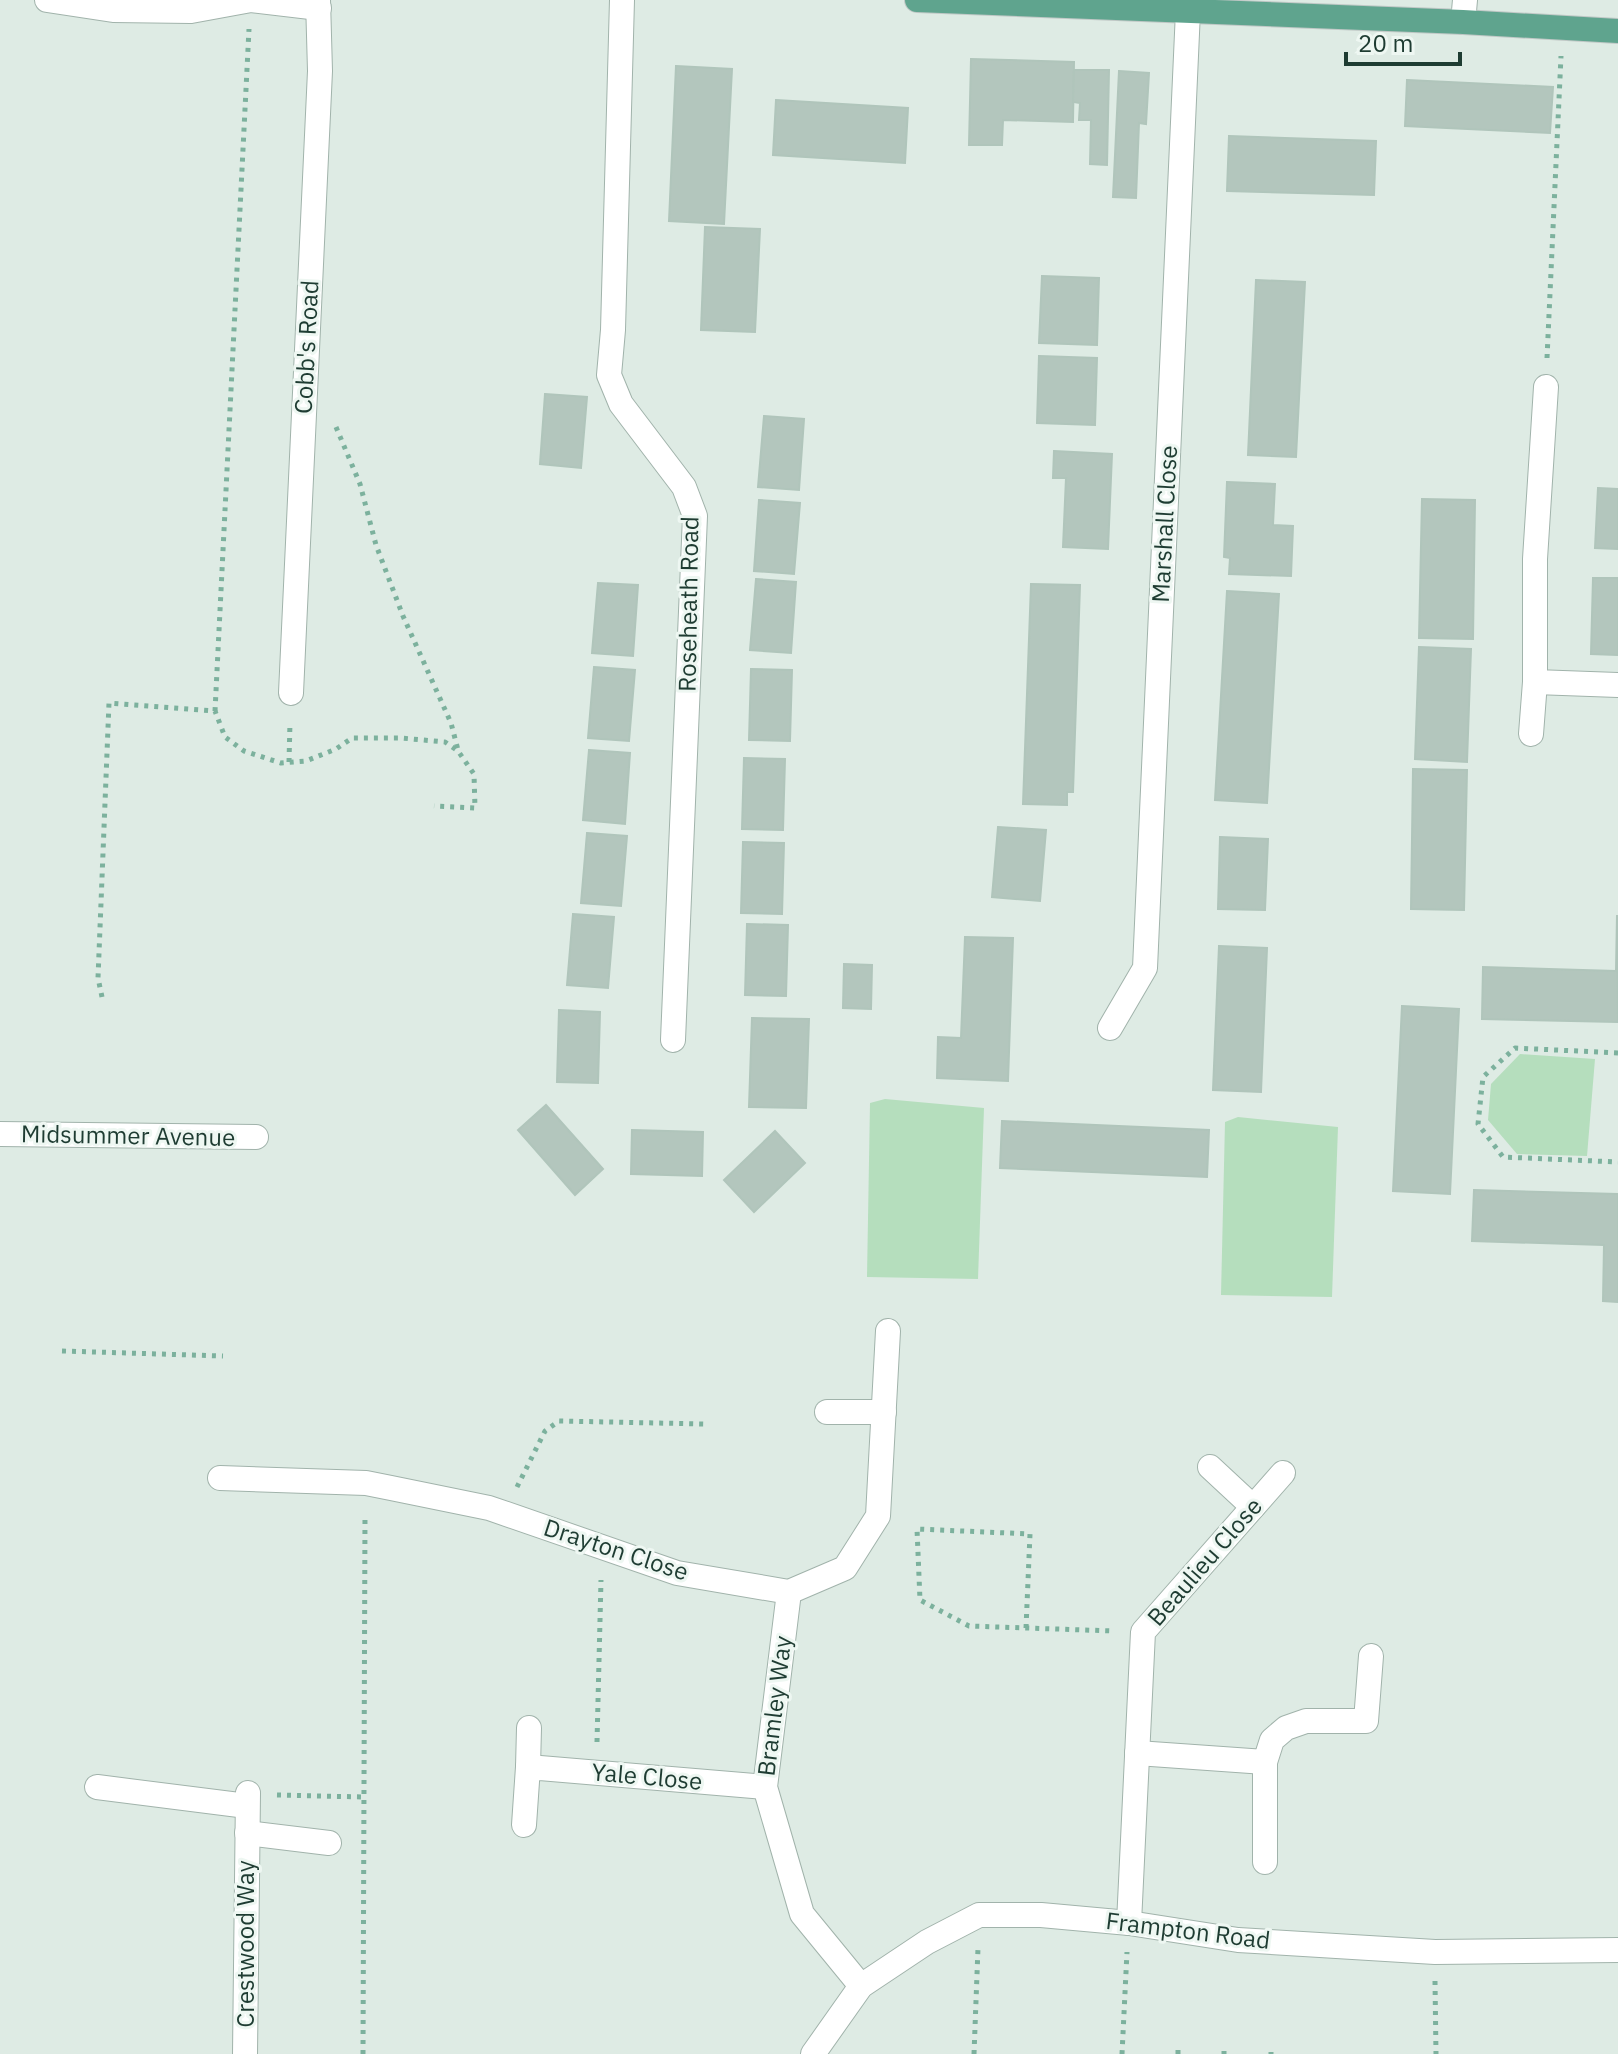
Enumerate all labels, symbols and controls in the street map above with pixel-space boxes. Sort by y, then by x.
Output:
scale bar [1346,16,1460,66]
text: 20 m [1358,27,1413,59]
street label: Cobb's Road [287,279,325,415]
street label: Marshall Close [1144,444,1184,603]
street label: Roseheath Road [670,516,706,692]
street label: Midsummer Avenue [21,1117,235,1153]
street label: Beaulieu Close [1140,1490,1269,1632]
street label: Drayton Close [540,1511,693,1587]
street label: Bramley Way [750,1634,798,1778]
street label: Yale Close [590,1755,704,1797]
street label: Crestwood Way [229,1860,261,2028]
street label: Frampton Road [1104,1904,1272,1956]

